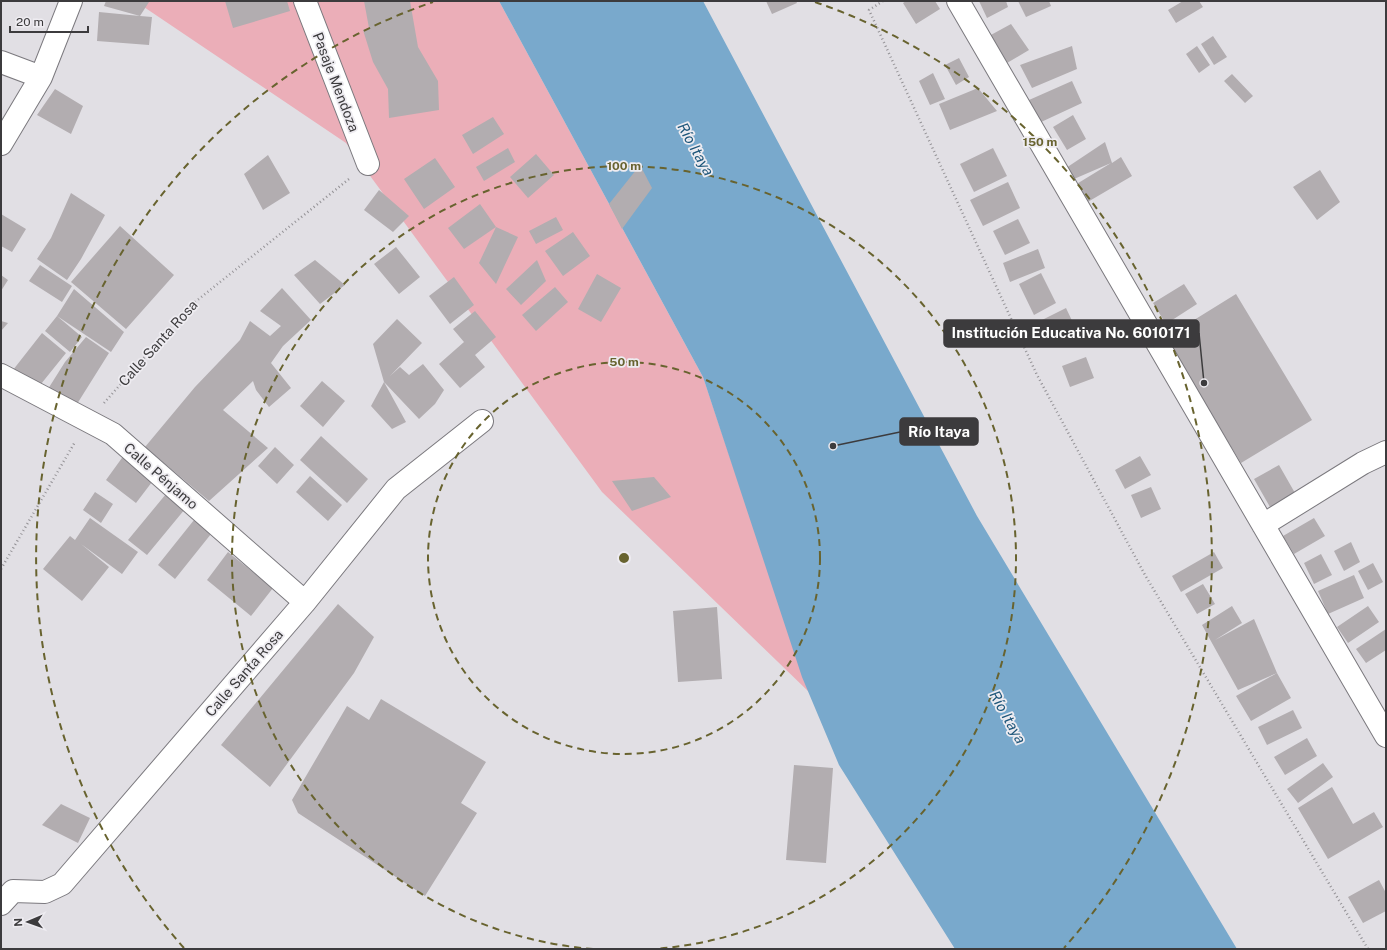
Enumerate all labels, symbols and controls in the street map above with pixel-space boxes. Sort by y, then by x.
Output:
scale bar [10,8,88,34]
text: 20 m [16,15,44,29]
street label: Pasaje Mendoza [310,30,362,134]
water label: Río Itaya [674,119,718,179]
text: 150 m [1023,135,1057,149]
text: 100 m [607,159,641,173]
street label: Calle Santa Rosa [115,297,201,389]
callout: Institución Educativa No. 6010171 [944,320,1199,347]
text: Institución Educativa No. 6010171 [952,324,1190,341]
text: 50 m [609,355,639,369]
callout: Río Itaya [900,418,978,445]
text: Río Itaya [908,423,970,440]
street label: Calle Pénjamo [121,440,201,512]
centre of rings [617,551,631,565]
street label: Calle Santa Rosa [202,626,286,720]
water label: Río Itaya [986,687,1030,747]
north arrow [8,902,48,942]
text: N [12,918,24,927]

